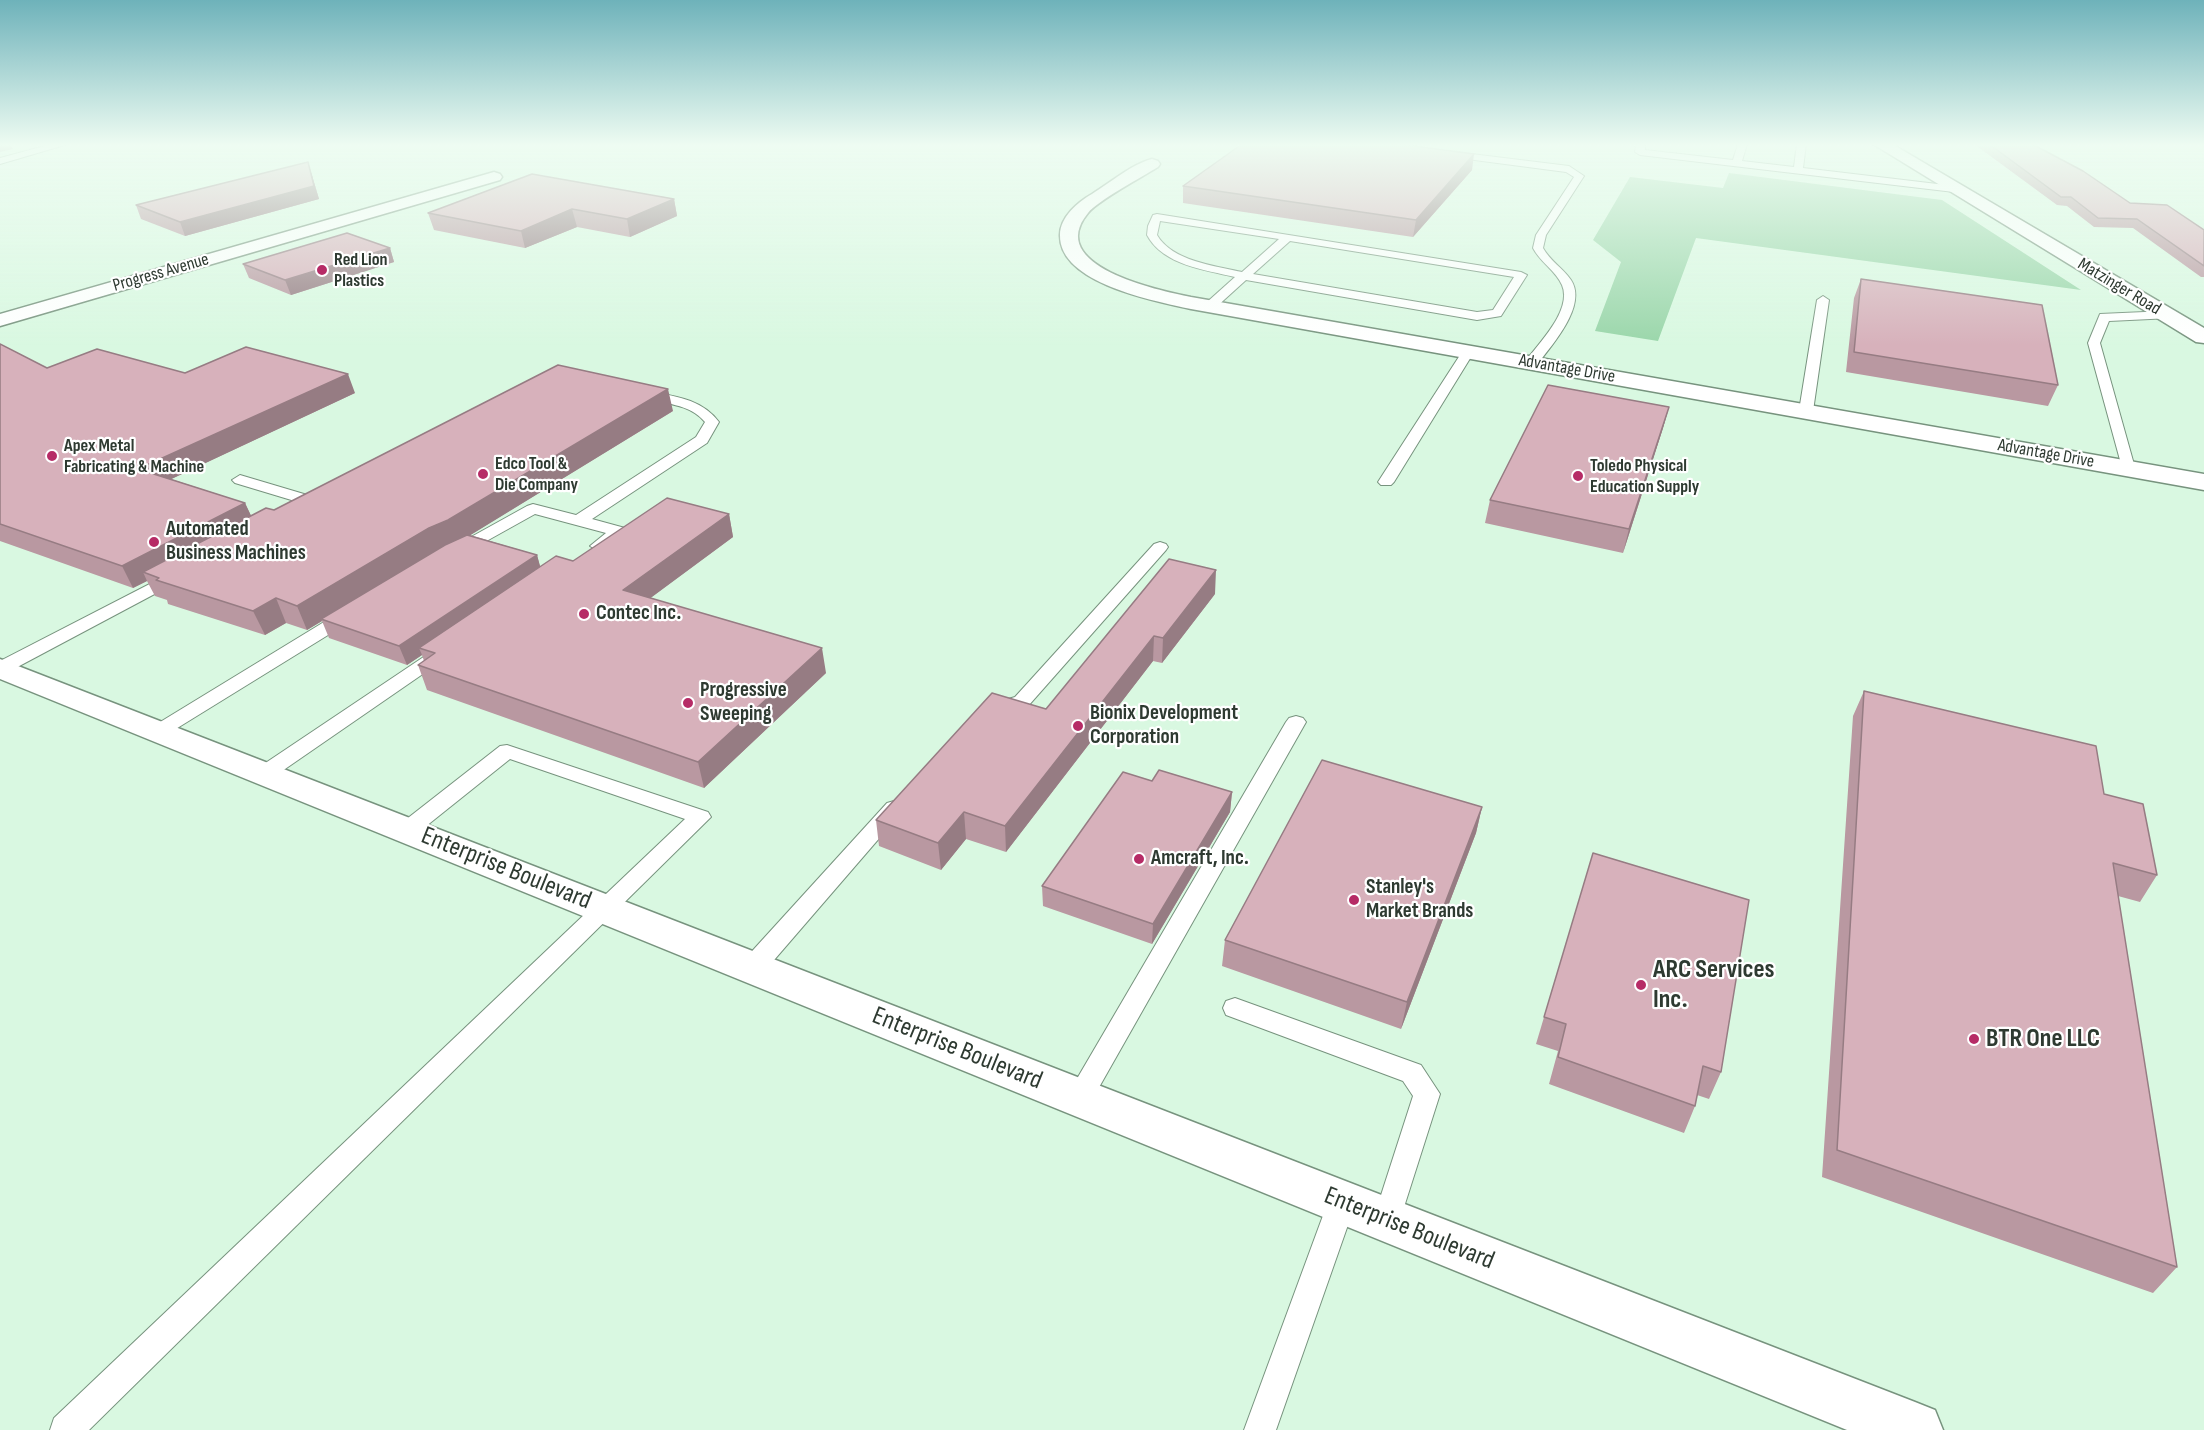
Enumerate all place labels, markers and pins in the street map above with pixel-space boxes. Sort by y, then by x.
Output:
place label: Red Lion Plastics [334,249,388,292]
marker: Red Lion Plastics [315,263,329,277]
place label: Apex Metal Fabricating & Machine [64,435,204,478]
marker: Apex Metal Fabricating & Machine [45,449,59,463]
place label: Edco Tool & Die Company [495,453,578,496]
place label: Toledo Physical Education Supply [1590,455,1699,498]
marker: Edco Tool & Die Company [476,467,490,481]
marker: Toledo Physical Education Supply [1571,469,1585,483]
place label: Automated Business Machines [166,517,306,567]
marker: Automated Business Machines [147,535,161,549]
place label: Contec Inc. [596,601,681,627]
marker: Contec Inc. [577,607,591,621]
place label: Progressive Sweeping [700,678,787,728]
marker: Progressive Sweeping [681,696,695,710]
place label: Bionix Development Corporation [1090,701,1238,751]
marker: Bionix Development Corporation [1071,719,1085,733]
place label: Amcraft, Inc. [1151,846,1249,872]
marker: Amcraft, Inc. [1132,852,1146,866]
place label: Stanley's Market Brands [1366,875,1473,925]
marker: Stanley's Market Brands [1347,893,1361,907]
place label: ARC Services Inc. [1653,954,1775,1016]
marker: ARC Services Inc. [1634,978,1648,992]
place label: BTR One LLC [1986,1023,2100,1055]
marker: BTR One LLC [1967,1032,1981,1046]

